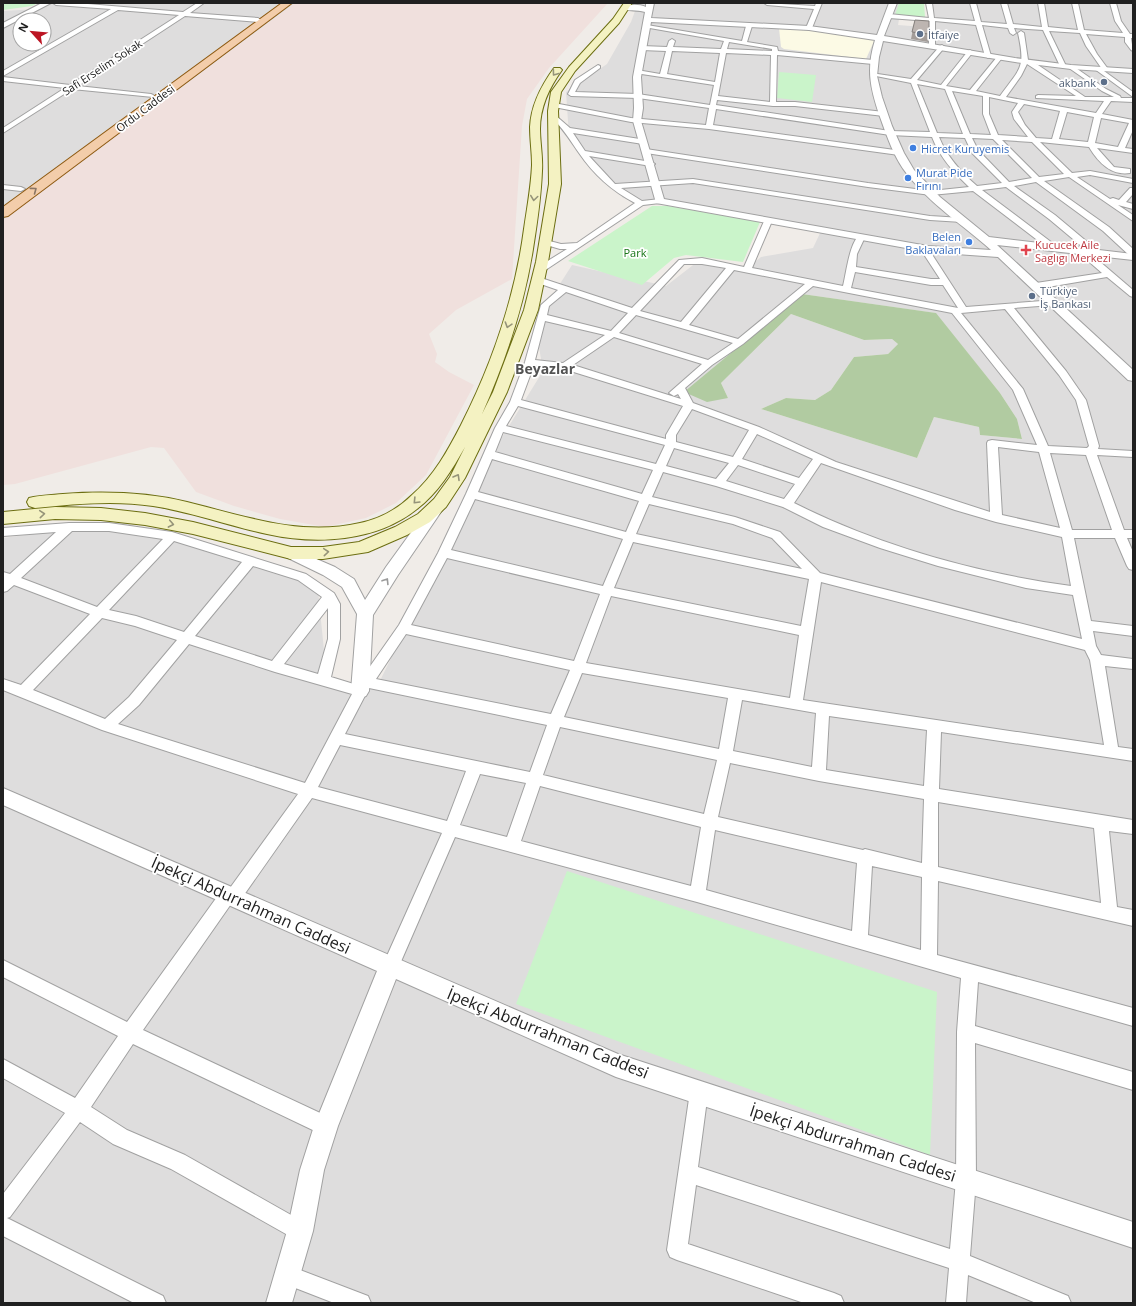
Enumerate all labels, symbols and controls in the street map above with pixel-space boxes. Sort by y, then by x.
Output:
north arrow [12,12,52,52]
text: N [14,20,31,35]
place label: İtfaiye [928,27,959,42]
marker: İtfaiye [915,29,925,39]
street label: Safi Erselim Sokak [59,35,145,98]
one-way arrow [553,69,560,76]
place label: akbank [1059,75,1096,90]
marker: akbank [1099,77,1109,87]
street label: Ordu Caddesi [112,81,178,135]
place label: Hicret Kuruyemis [921,141,1009,156]
marker: Hicret Kuruyemis [908,143,918,153]
place label: Murat Pide Fırını [916,165,972,193]
marker: Murat Pide Fırını [903,173,913,183]
one-way arrow [30,188,37,195]
one-way arrow [530,195,539,201]
place label: Belen Baklavaları [905,229,961,257]
marker: Belen Baklavaları [964,237,974,247]
place label: Kucucek Aile Saglıgı Merkezi [1035,237,1111,265]
marker: Kucucek Aile Saglıgı Merkezi [1020,244,1032,256]
park label: Park [623,245,647,260]
place label: Türkiye İş Bankası [1040,283,1091,311]
marker: Türkiye İş Bankası [1027,291,1037,301]
one-way arrow [504,322,513,329]
district label: Beyazlar [515,359,576,378]
one-way arrow [452,474,459,481]
one-way arrow [413,496,421,504]
one-way arrow [39,510,45,519]
one-way arrow [168,519,174,528]
one-way arrow [322,548,329,557]
one-way arrow [381,578,389,585]
street label: İpekçi Abdurrahman Caddesi [148,851,354,959]
street label: İpekçi Abdurrahman Caddesi [444,982,652,1084]
street label: İpekçi Abdurrahman Caddesi [747,1099,959,1187]

